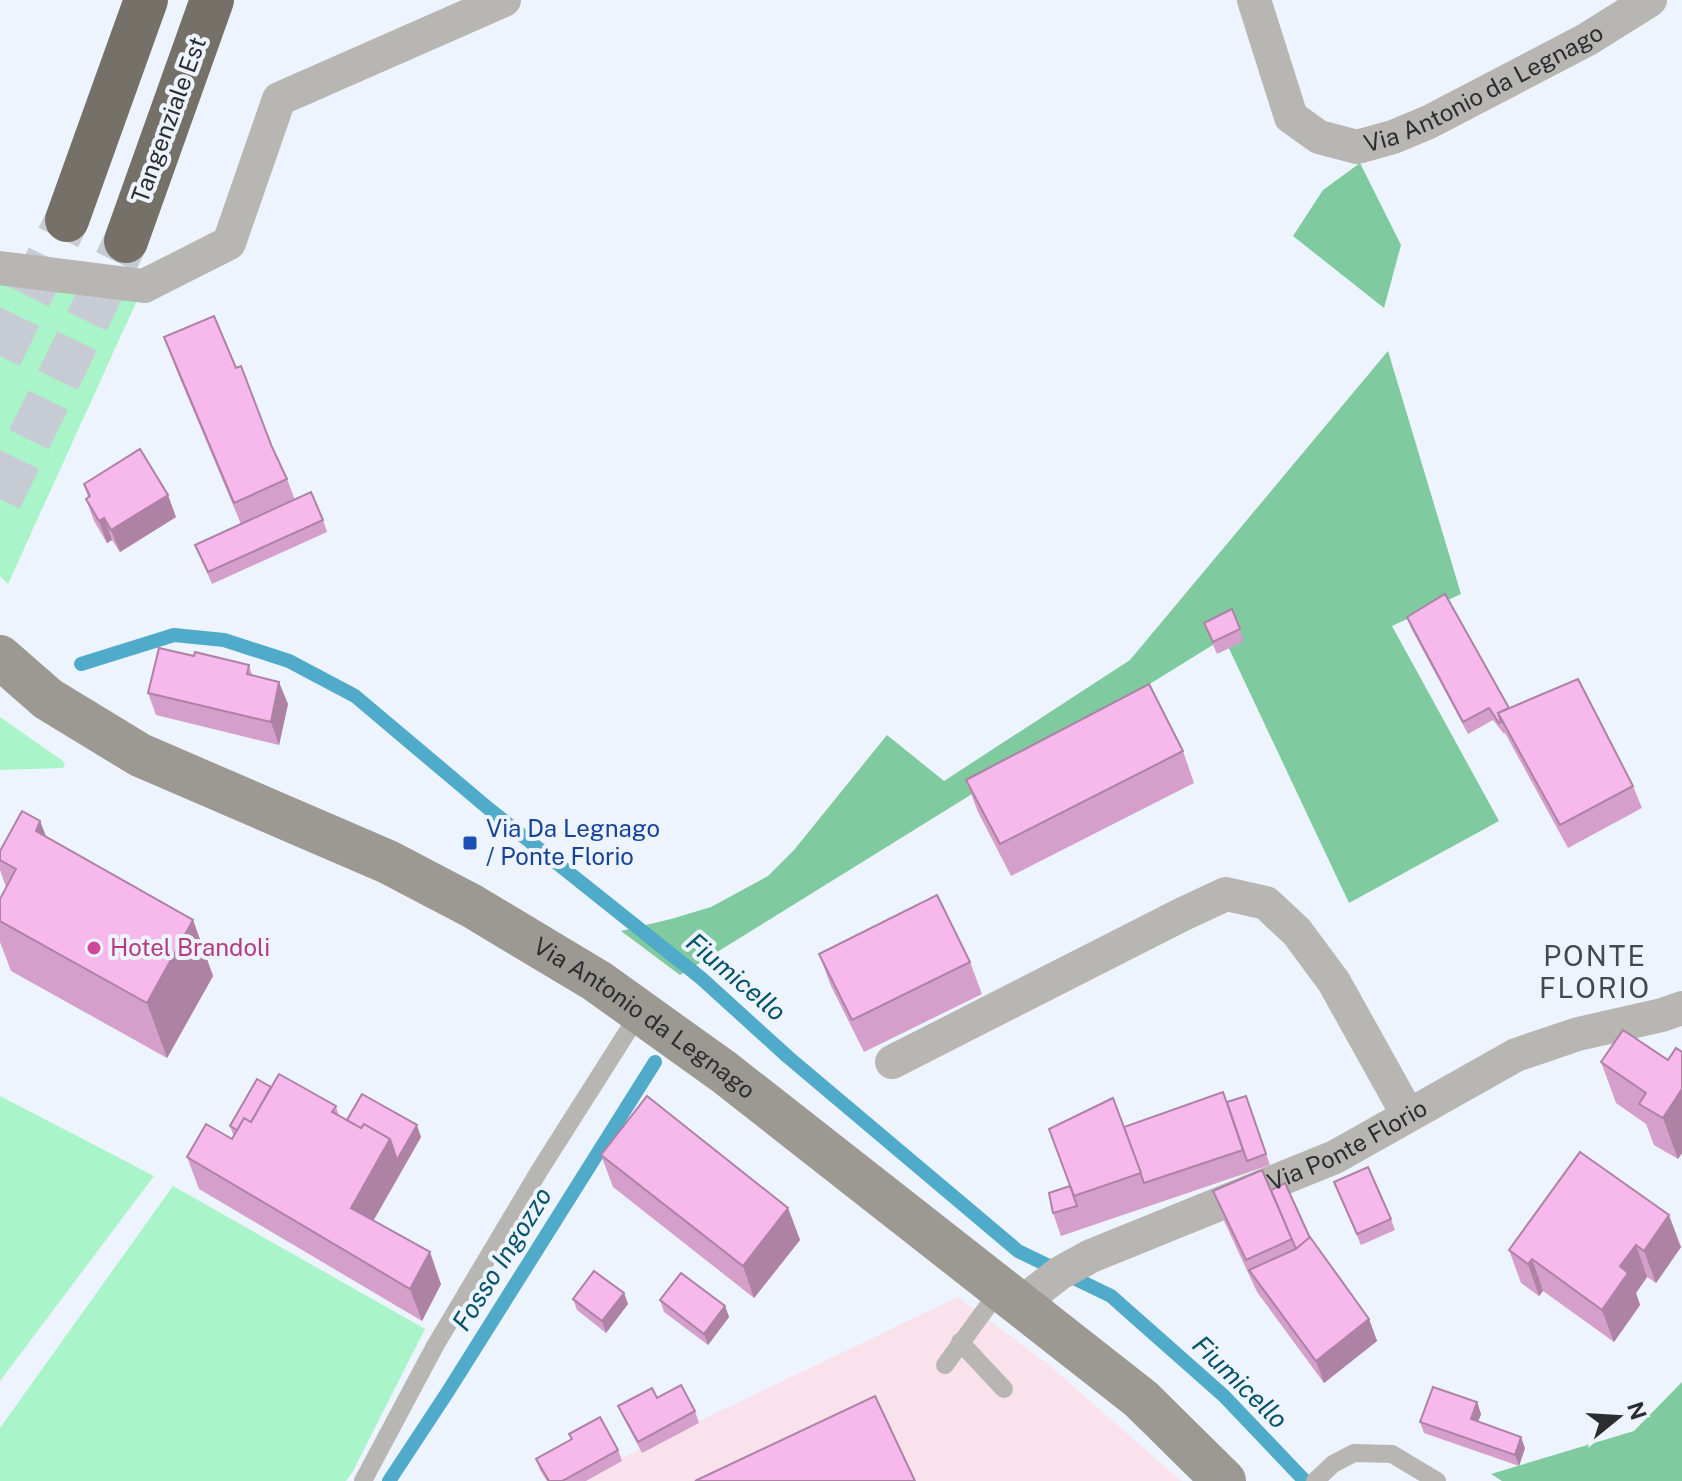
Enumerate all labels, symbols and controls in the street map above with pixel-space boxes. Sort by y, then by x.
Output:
street label: Via Antonio da Legnago [1361,18,1608,157]
street label: Tangenziale Est [125,33,211,206]
place label: Via Da Legnago / Ponte Florio [486,814,660,870]
marker: Via Da Legnago / Ponte Florio [461,834,479,852]
water label: Fiumicello [680,926,792,1027]
street label: Via Antonio da Legnago [529,931,761,1104]
place label: Hotel Brandoli [110,933,270,961]
marker: Hotel Brandoli [85,939,103,957]
district label: PONTE FLORIO [1539,939,1651,1004]
street label: Via Ponte Florio [1263,1093,1432,1196]
water label: Fosso Ingozzo [445,1181,558,1336]
water label: Fiumicello [1186,1329,1294,1435]
north arrow [1578,1377,1658,1457]
text: N [1622,1399,1652,1423]

